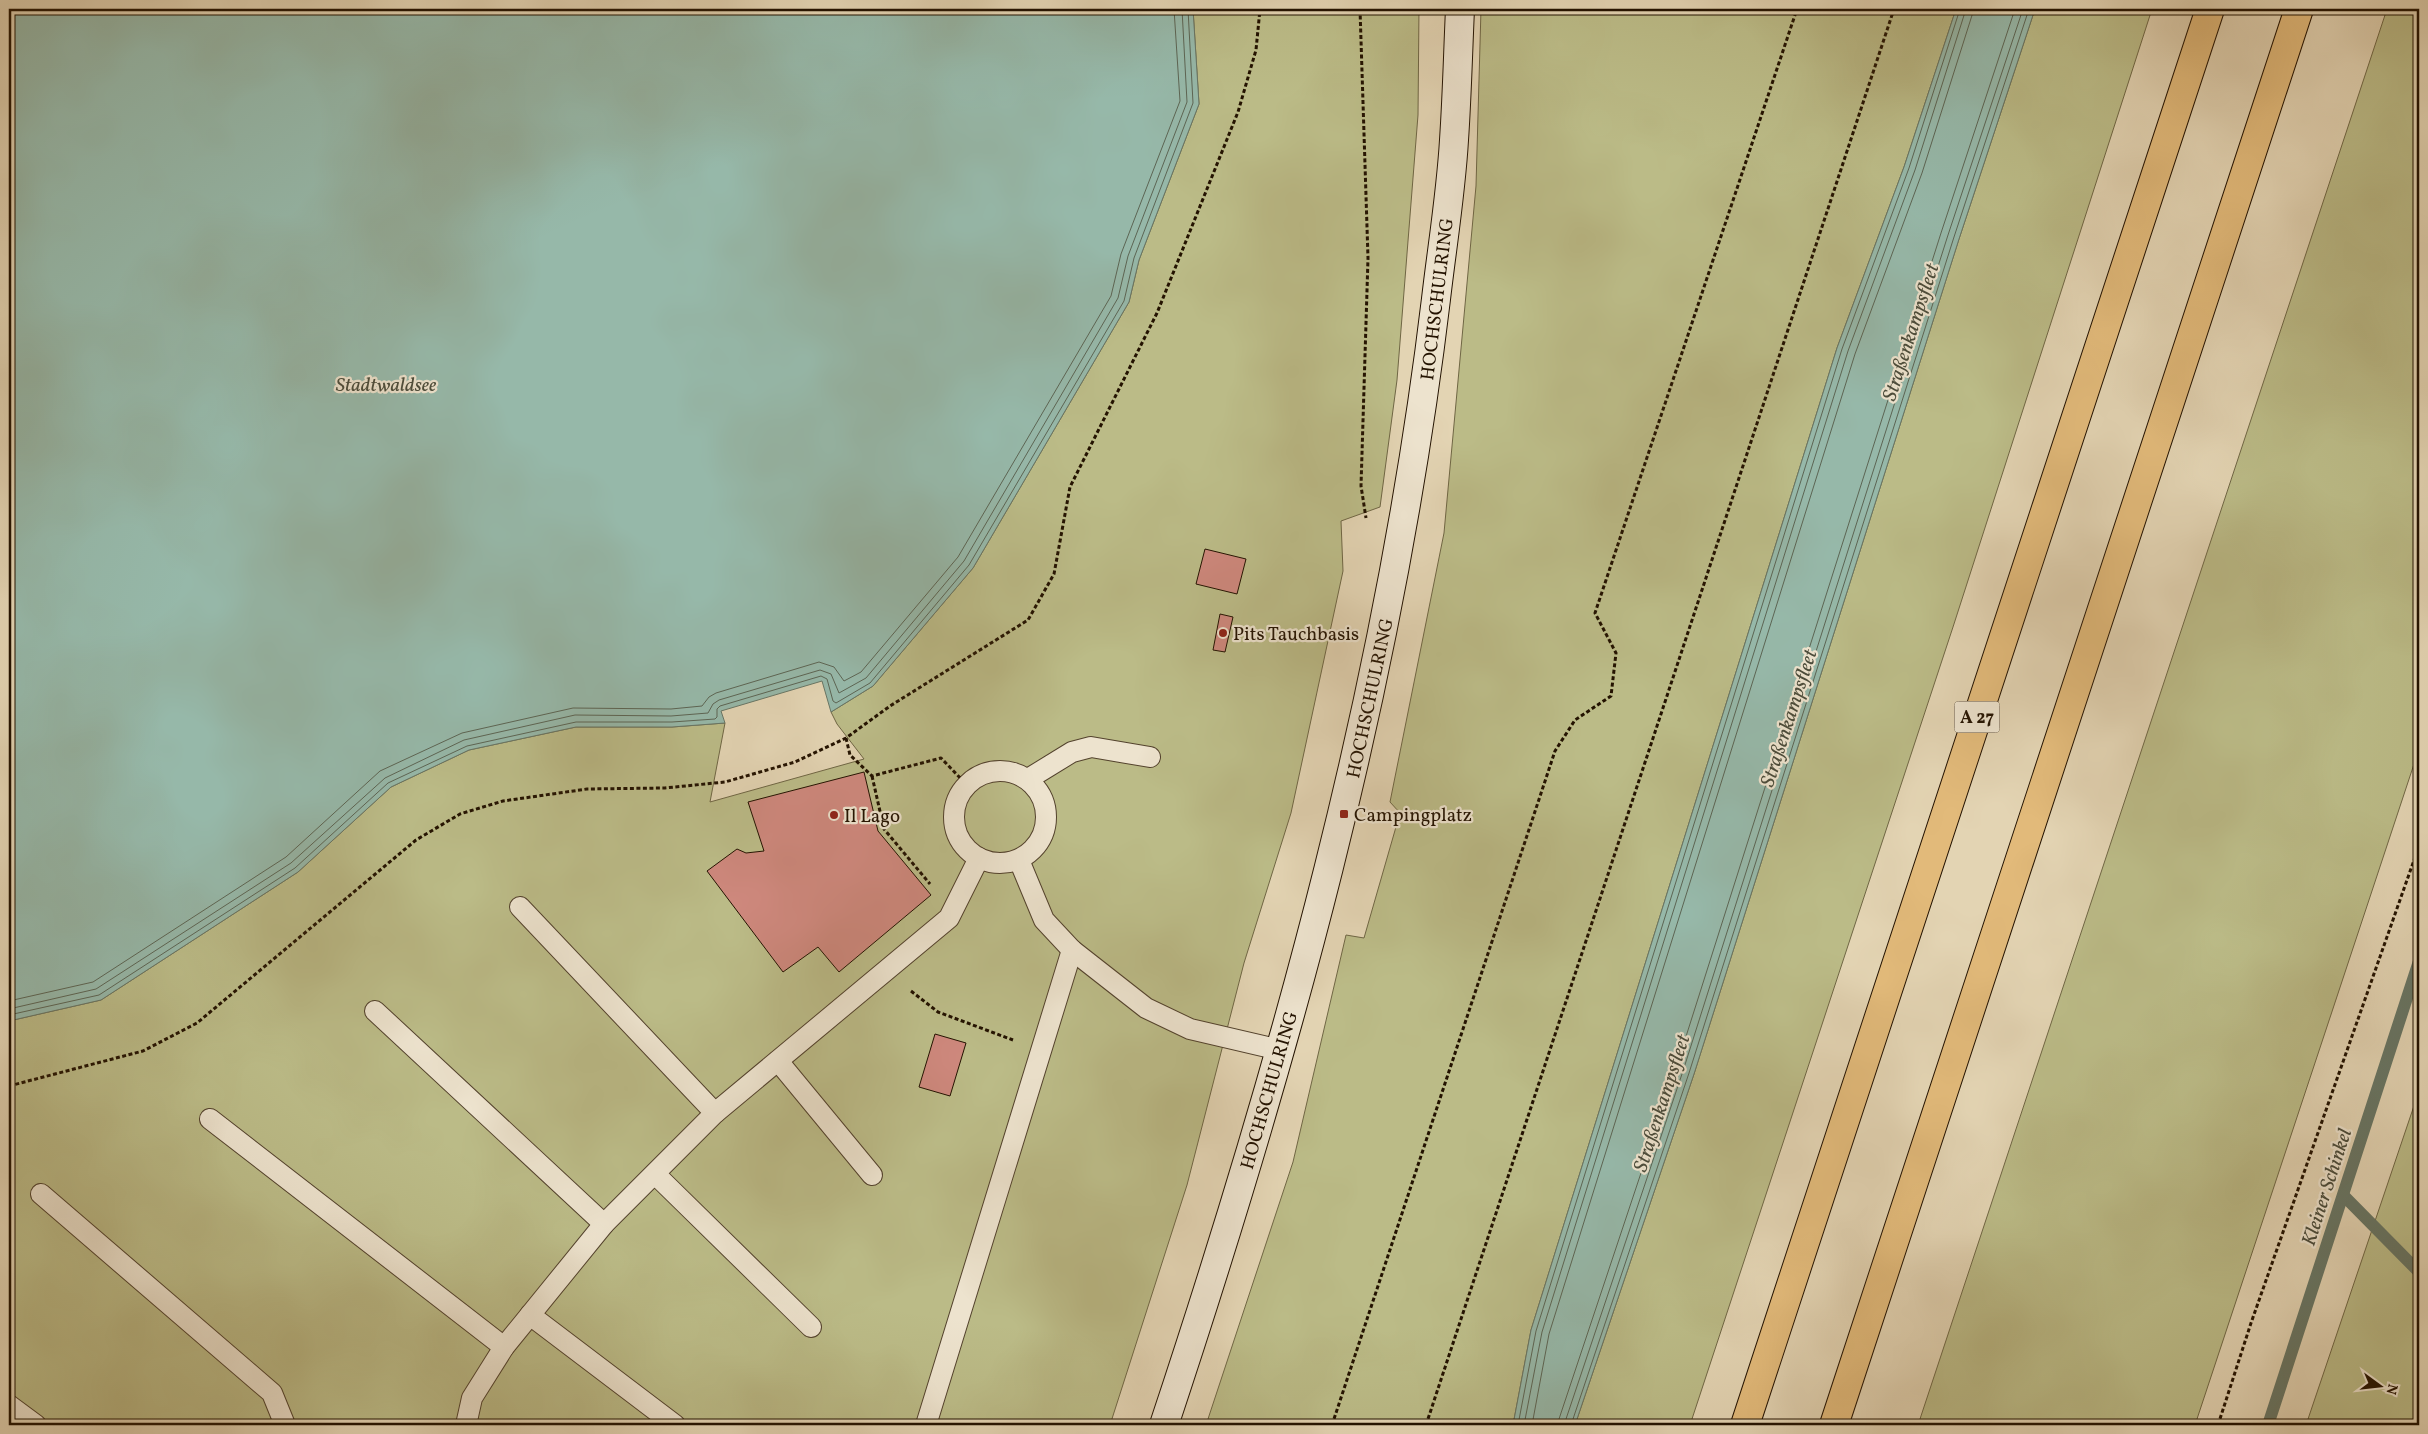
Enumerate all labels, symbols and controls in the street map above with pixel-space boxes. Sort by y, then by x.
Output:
street label: HOCHSCHULRING [1415,217,1461,382]
water label: Straßenkampsfleet [1877,260,1947,405]
water label: Stadtwaldsee [336,372,437,400]
street label: HOCHSCHULRING [1341,616,1401,781]
place label: Pits Tauchbasis [1233,622,1359,648]
marker: Pits Tauchbasis [1217,627,1229,639]
water label: Straßenkampsfleet [1755,646,1825,791]
road number: A 27 [1954,702,2000,732]
place label: Campingplatz [1354,803,1472,829]
place label: Il Lago [844,804,900,830]
marker: Campingplatz [1338,808,1350,820]
marker: Il Lago [828,809,840,821]
street label: HOCHSCHULRING [1235,1008,1305,1173]
water label: Straßenkampsfleet [1628,1031,1698,1176]
water label: Kleiner Schinkel [2296,1125,2360,1250]
north arrow [2356,1362,2406,1412]
text: N [2381,1382,2402,1396]

